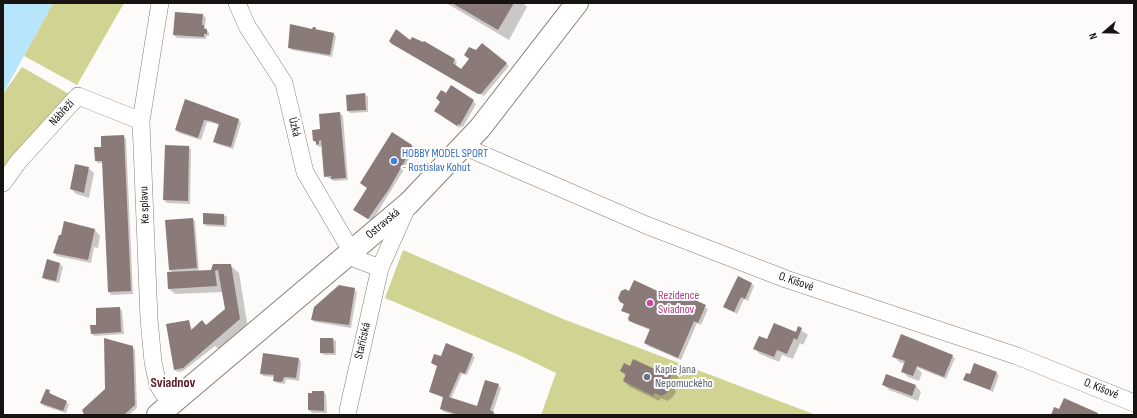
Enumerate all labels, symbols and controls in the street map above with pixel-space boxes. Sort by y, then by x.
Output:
north arrow [1085,12,1125,52]
text: N [1086,31,1100,41]
street label: Nábřeží [46,97,78,129]
street label: Úzká [285,116,303,138]
place label: HOBBY MODEL SPORT - Rostislav Kohut [402,147,488,175]
marker: HOBBY MODEL SPORT - Rostislav Kohut [389,156,399,166]
street label: Ke splavu [137,186,153,224]
street label: Ostravská [363,206,403,242]
street label: O. Kišové [777,269,815,295]
place label: Rezidence Sviadnov [658,289,699,317]
marker: Rezidence Sviadnov [645,298,655,308]
street label: Staříčská [352,321,374,361]
place label: Kaple Jana Nepomuckého [655,363,713,391]
marker: Kaple Jana Nepomuckého [642,372,652,382]
district label: Sviadnov [151,375,195,391]
street label: O. Kišové [1082,376,1120,402]

